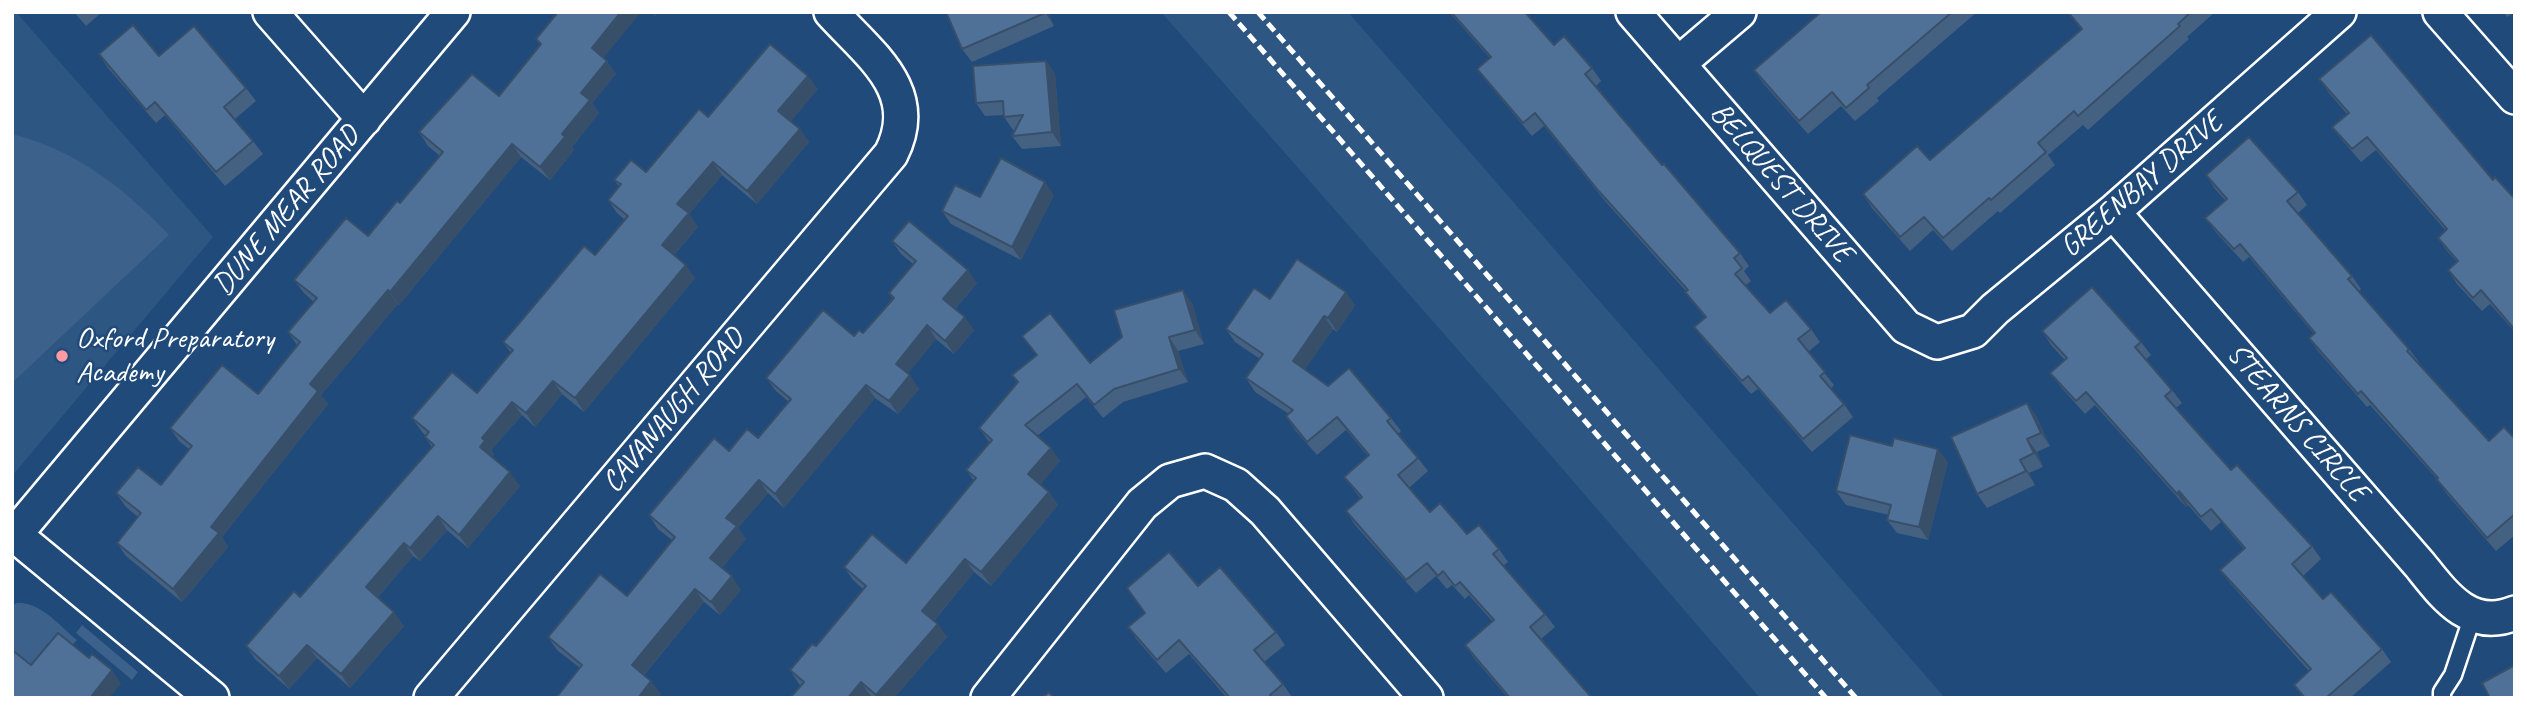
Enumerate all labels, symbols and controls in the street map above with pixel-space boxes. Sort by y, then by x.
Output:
street label: BELQUEST DRIVE [1702,96,1860,270]
street label: GREENBAY DRIVE [2053,105,2231,265]
street label: DUNE MEAR ROAD [206,119,368,303]
place label: Oxford Preparatory Academy [76,321,274,392]
street label: CAVANAUGH ROAD [595,322,753,500]
street label: STEARNS CIRCLE [2219,337,2375,509]
marker: Oxford Preparatory Academy [54,348,70,364]

